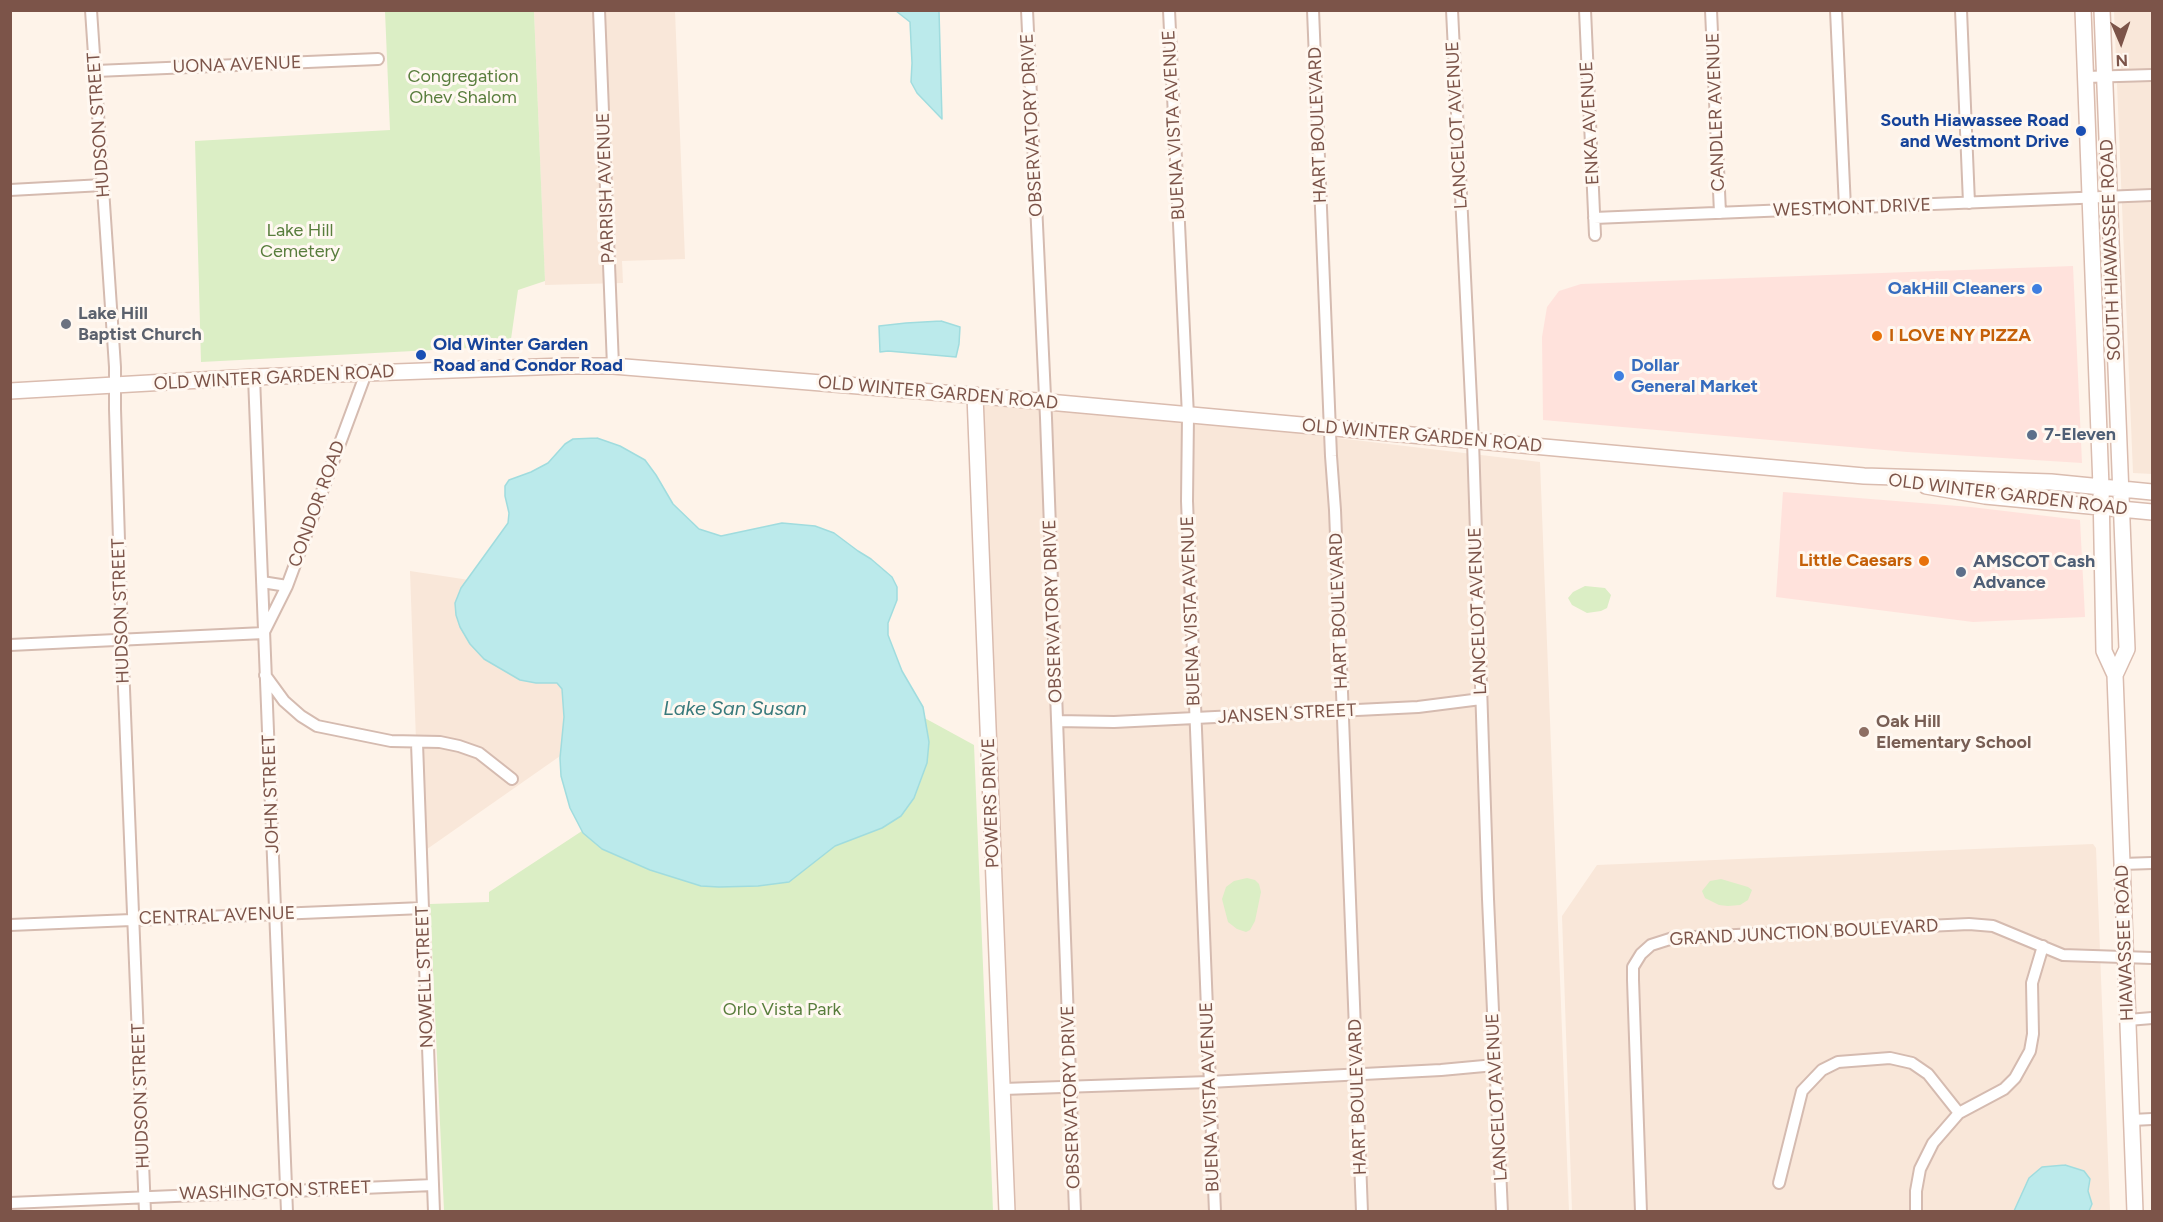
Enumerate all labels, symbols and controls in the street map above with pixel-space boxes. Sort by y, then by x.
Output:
north arrow [2091,12,2151,72]
street label: BUENA VISTA AVENUE [1158,29,1190,221]
street label: CANDLER AVENUE [1702,32,1730,192]
street label: OBSERVATORY DRIVE [1016,33,1048,217]
street label: LANCELOT AVENUE [1442,40,1472,210]
street label: HART BOULEVARD [1304,46,1332,204]
text: N [2115,51,2128,70]
street label: HUDSON STREET [83,52,115,198]
street label: UONA AVENUE [172,52,302,78]
street label: ENKA AVENUE [1576,60,1604,186]
park label: Congregation Ohev Shalom [407,66,519,109]
place label: South Hiawassee Road and Westmont Drive [1880,110,2069,152]
street label: PARRISH AVENUE [593,112,619,264]
marker: South Hiawassee Road and Westmont Drive [2074,124,2088,138]
street label: SOUTH HIAWASSEE ROAD [2096,139,2126,361]
street label: WESTMONT DRIVE [1773,194,1931,222]
park label: Lake Hill Cemetery [260,220,340,262]
place label: OakHill Cleaners [1888,278,2025,300]
marker: OakHill Cleaners [2030,282,2044,296]
place label: Lake Hill Baptist Church [78,303,202,346]
marker: Lake Hill Baptist Church [59,317,73,331]
place label: I LOVE NY PIZZA [1889,325,2031,347]
marker: I LOVE NY PIZZA [1870,329,1884,343]
place label: Old Winter Garden Road and Condor Road [433,334,623,376]
marker: Old Winter Garden Road and Condor Road [414,348,428,362]
place label: Dollar General Market [1631,355,1758,398]
street label: OLD WINTER GARDEN ROAD [153,361,395,395]
marker: Dollar General Market [1612,369,1626,383]
street label: OLD WINTER GARDEN ROAD [817,372,1059,414]
street label: OLD WINTER GARDEN ROAD [1301,415,1543,457]
place label: 7-Eleven [2044,424,2116,446]
marker: 7-Eleven [2025,428,2039,442]
street label: CONDOR ROAD [284,438,350,570]
street label: OLD WINTER GARDEN ROAD [1887,470,2129,520]
street label: BUENA VISTA AVENUE [1177,515,1205,707]
street label: OBSERVATORY DRIVE [1039,519,1067,703]
street label: LANCELOT AVENUE [1464,527,1492,695]
street label: HART BOULEVARD [1325,532,1353,690]
street label: HUDSON STREET [108,538,134,684]
place label: Little Caesars [1799,550,1912,572]
place label: AMSCOT Cash Advance [1973,551,2095,594]
marker: Little Caesars [1917,554,1931,568]
marker: AMSCOT Cash Advance [1954,565,1968,579]
water label: Lake San Susan [663,697,807,721]
street label: JANSEN STREET [1217,700,1357,728]
place label: Oak Hill Elementary School [1876,711,2031,754]
marker: Oak Hill Elementary School [1857,725,1871,739]
street label: JOHN STREET [258,734,284,854]
street label: POWERS DRIVE [978,737,1004,869]
street label: HIAWASSEE ROAD [2111,864,2139,1022]
street label: CENTRAL AVENUE [138,902,296,930]
street label: NOWELL STREET [412,905,438,1049]
street label: GRAND JUNCTION BOULEVARD [1669,915,1939,951]
park label: Orlo Vista Park [723,999,841,1021]
street label: BUENA VISTA AVENUE [1196,1001,1224,1193]
street label: OBSERVATORY DRIVE [1057,1005,1085,1189]
street label: LANCELOT AVENUE [1482,1012,1512,1182]
street label: HART BOULEVARD [1344,1018,1372,1176]
street label: HUDSON STREET [128,1023,154,1169]
street label: WASHINGTON STREET [179,1177,371,1205]

